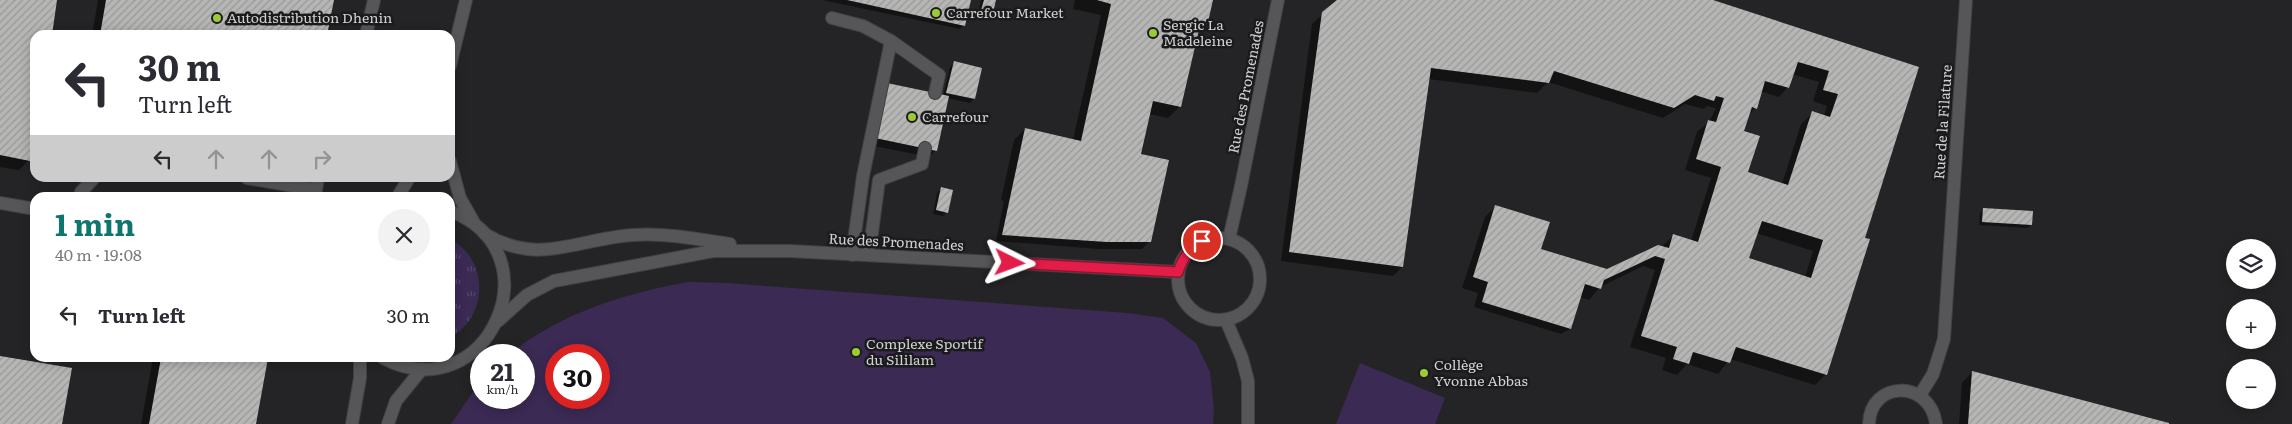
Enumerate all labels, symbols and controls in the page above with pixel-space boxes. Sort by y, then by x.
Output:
place label: Carrefour Market [946,2,1064,22]
place label: Autodistribution Dhenin [227,7,392,27]
marker: Carrefour Market [930,7,942,19]
marker: Autodistribution Dhenin [211,12,223,24]
place label: Sergic La Madeleine [1163,14,1233,50]
street label: Rue des Promenades [1222,19,1268,155]
marker: Sergic La Madeleine [1147,27,1159,39]
text: 30 m [138,40,221,92]
icon: left [55,50,120,115]
street label: Rue de la Filature [1928,64,1956,180]
text: Turn left [138,87,232,120]
place label: Carrefour [922,106,989,126]
marker: Carrefour [906,111,918,123]
icon: left [149,145,177,173]
icon: ahead [202,145,230,173]
icon: ahead [255,145,283,173]
icon: right [308,145,336,173]
text: 1 min [55,201,135,245]
button: close [378,209,430,261]
pin [1181,220,1223,262]
street label: Rue des Promenades [828,227,964,255]
icon: arrive [1188,227,1216,255]
position arrow [983,236,1035,288]
map controls [2226,239,2276,409]
button: layers [2226,239,2276,289]
text: 40 m · 19:08 [55,242,142,266]
button: + [2226,299,2276,349]
icon: left [55,301,83,329]
text: Turn left [98,301,185,329]
text: 30 m [386,301,430,329]
place label: Complexe Sportif du Sililam [866,333,984,369]
speed limit sign: 30 [545,344,610,409]
marker: Complexe Sportif du Sililam [850,346,862,358]
text: 21 [491,352,514,389]
place label: Collège Yvonne Abbas [1434,354,1528,390]
button: − [2226,359,2276,409]
marker: Collège Yvonne Abbas [1418,367,1430,379]
text: km/h [487,380,518,398]

